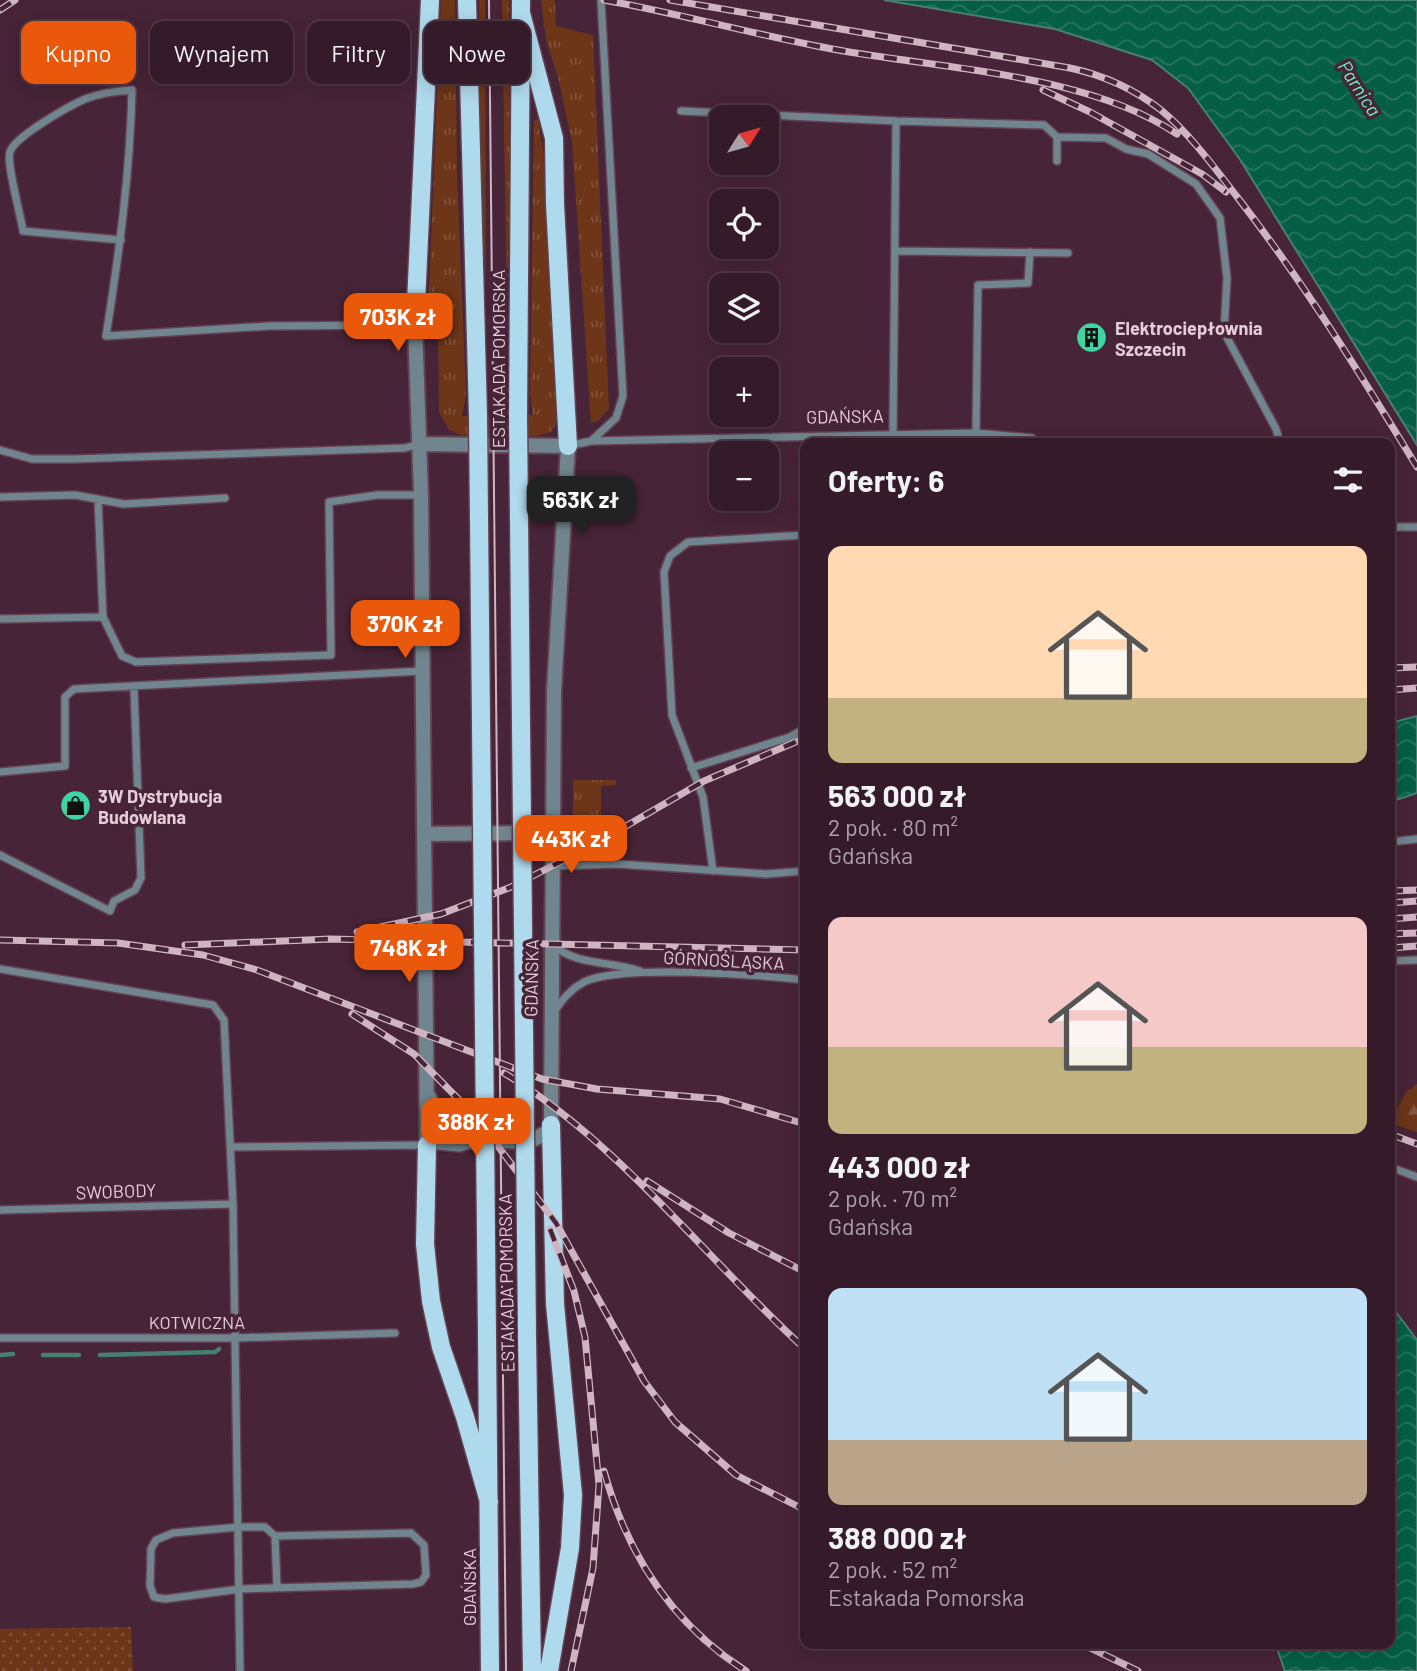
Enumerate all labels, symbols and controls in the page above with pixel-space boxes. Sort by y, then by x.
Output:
chip: Kupno [21,21,136,84]
chip: Wynajem [150,21,293,84]
chip: Filtry [307,21,410,84]
chip: Nowe [424,21,530,84]
water label: Parnica [1334,56,1386,120]
north arrow [709,105,779,175]
map controls [709,105,779,511]
button: locate [709,189,779,259]
street label: ESTAKADA POMORSKA [487,270,509,448]
button: layers [709,273,779,343]
pin: 703K zł [333,294,463,353]
text: 703K zł [360,302,436,330]
place label: Elektrociepłownia Szczecin [1115,317,1263,360]
building icon: Elektrociepłownia Szczecin [1075,321,1109,355]
button: + [709,357,779,427]
street label: GDAŃSKA [806,404,884,428]
button: − [709,441,779,511]
icon: filters [1329,461,1367,499]
text: Oferty: 6 [828,462,944,498]
pin: 563K zł [516,476,646,536]
text: 563K zł [543,485,619,513]
icon: home [1035,592,1161,718]
pin: 370K zł [340,600,470,660]
text: 370K zł [367,609,443,637]
text: 563 000 zł [828,777,967,813]
place label: 3W Dystrybucja Budowlana [98,785,222,828]
shop icon: 3W Dystrybucja Budowlana [58,789,92,823]
text: 2 pok. · 80 m² [828,813,958,841]
pin: 443K zł [506,816,636,875]
text: 443K zł [531,824,611,852]
text: Gdańska [828,841,913,869]
pin: 748K zł [344,925,474,984]
text: 748K zł [370,933,448,961]
street label: GDAŃSKA [519,939,543,1017]
street label: GÓRNOŚLĄSKA [663,946,785,974]
icon: home [1035,963,1161,1089]
pin: 388K zł [411,1098,541,1158]
text: 388K zł [438,1107,514,1135]
text: 443 000 zł [828,1148,971,1184]
street label: SWOBODY [75,1179,157,1203]
text: 2 pok. · 70 m² [828,1184,957,1212]
street label: ESTAKADA POMORSKA [493,1193,519,1373]
text: Gdańska [828,1212,913,1240]
street label: KOTWICZNA [149,1311,245,1333]
icon: home [1035,1334,1161,1460]
text: 388 000 zł [828,1519,967,1555]
street label: GDAŃSKA [458,1548,480,1626]
text: 2 pok. · 52 m² [828,1555,957,1583]
text: Estakada Pomorska [828,1583,1025,1611]

